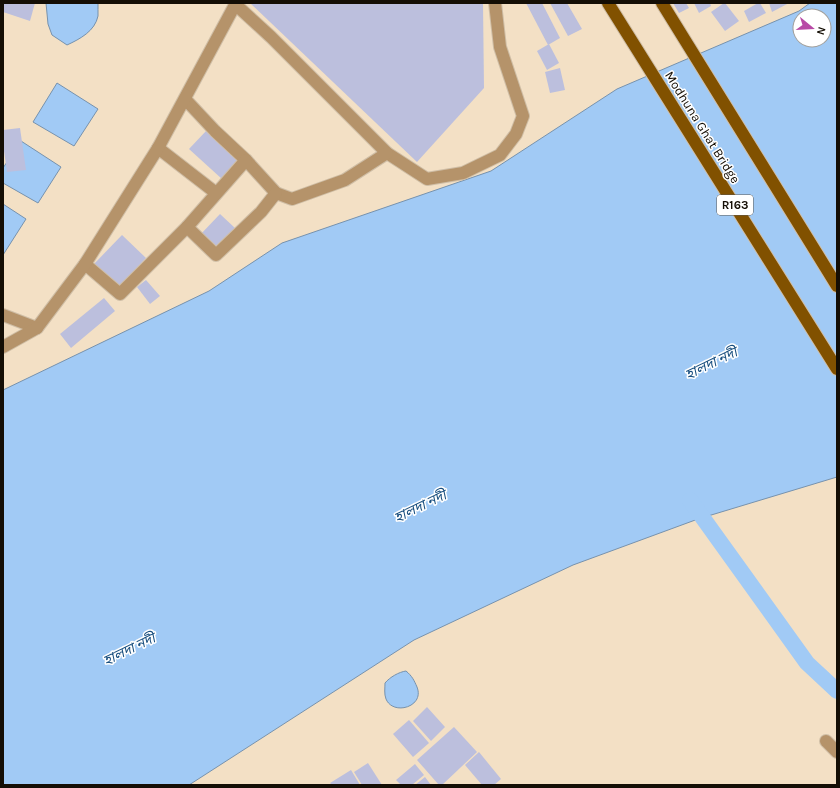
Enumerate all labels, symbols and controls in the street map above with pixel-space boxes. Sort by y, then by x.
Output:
north arrow [792,8,832,48]
text: N [814,25,828,37]
street label: Modhuna Ghat Bridge [662,68,743,186]
road number: R163 [717,195,753,215]
water label: হালদা নদী [682,342,743,383]
water label: হালদা নদী [391,485,452,526]
water label: হালদা নদী [100,628,161,669]

